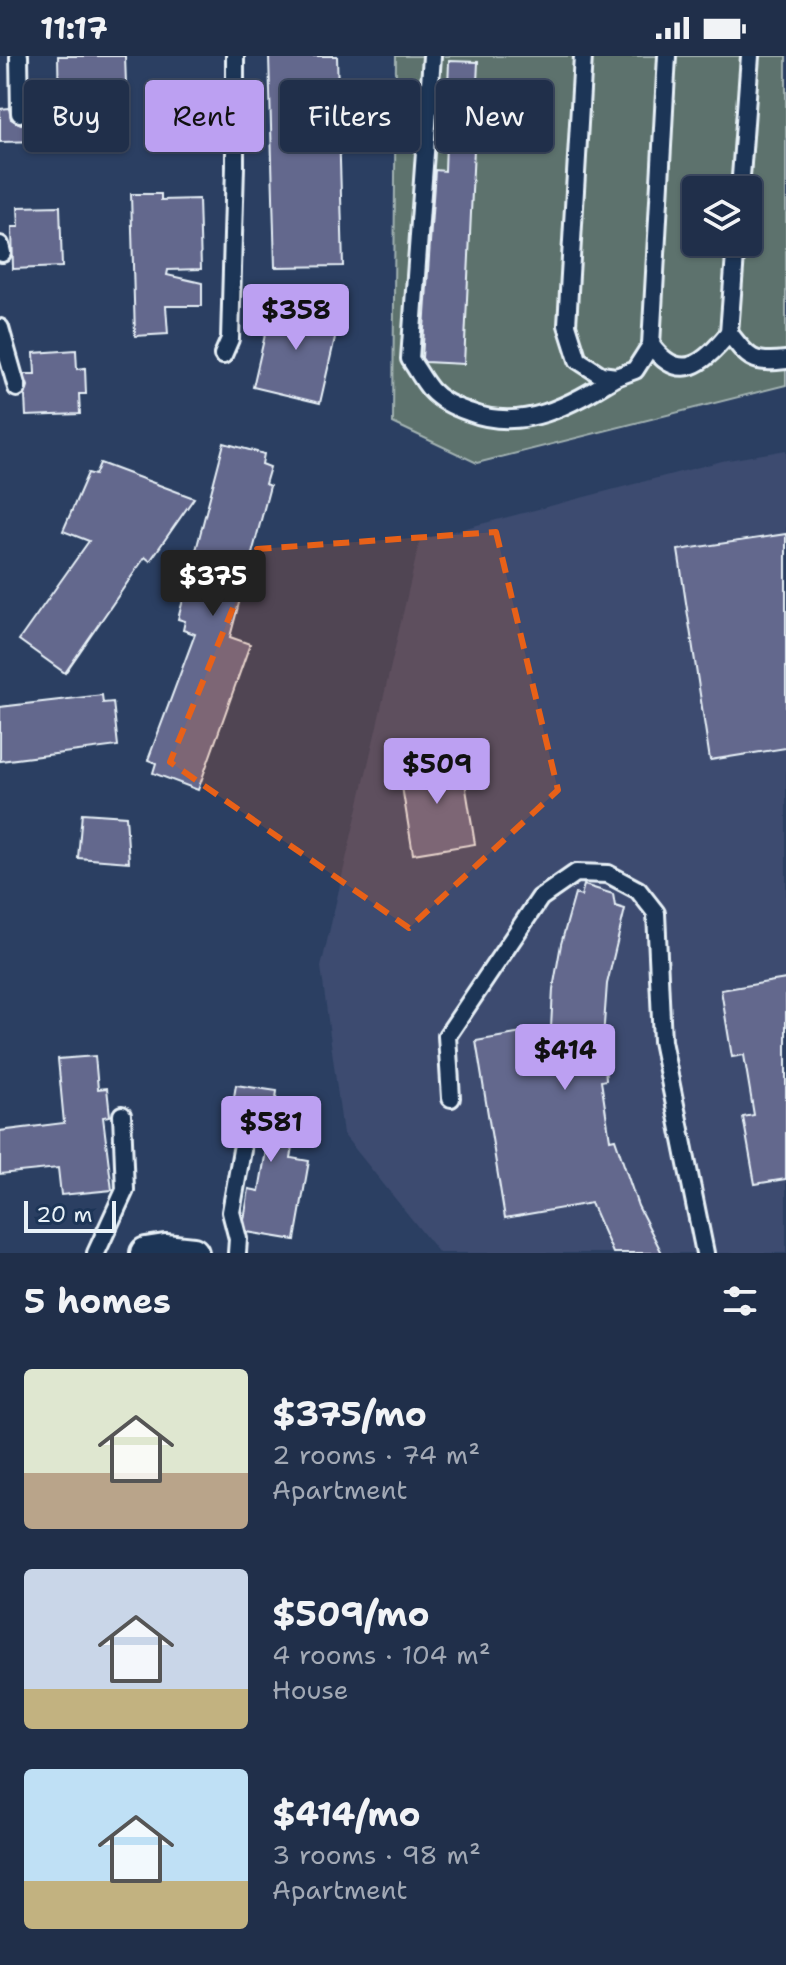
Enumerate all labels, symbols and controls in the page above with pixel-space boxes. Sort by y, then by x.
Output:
text: 11:17 [40,8,108,49]
chip: Buy [24,80,129,152]
chip: Rent [145,80,264,152]
chip: Filters [280,80,420,152]
chip: New [436,80,553,152]
map controls [682,176,762,256]
button: layers [682,176,762,256]
pin: $358 [249,284,343,352]
text: $358 [261,292,331,327]
pin: $375 [166,550,260,618]
text: $375 [179,558,247,593]
pin: $509 [390,738,484,806]
text: $509 [402,746,472,781]
pin: $414 [518,1024,612,1092]
text: $414 [533,1032,597,1067]
pin: $581 [224,1096,318,1164]
text: $581 [239,1104,303,1139]
scale bar [24,1197,116,1233]
text: 20 m [36,1200,93,1229]
text: 5 homes [24,1278,171,1324]
icon: filters [718,1279,762,1323]
text: $375/mo [272,1391,427,1437]
icon: home [88,1401,184,1497]
text: 2 rooms · 74 m² [272,1437,480,1472]
text: Apartment [272,1472,408,1507]
text: $509/mo [272,1591,430,1637]
icon: home [88,1601,184,1697]
text: 4 rooms · 104 m² [272,1637,491,1672]
text: House [272,1672,348,1707]
text: $414/mo [272,1791,421,1837]
icon: home [88,1801,184,1897]
text: 3 rooms · 98 m² [272,1837,481,1872]
text: Apartment [272,1872,408,1907]

